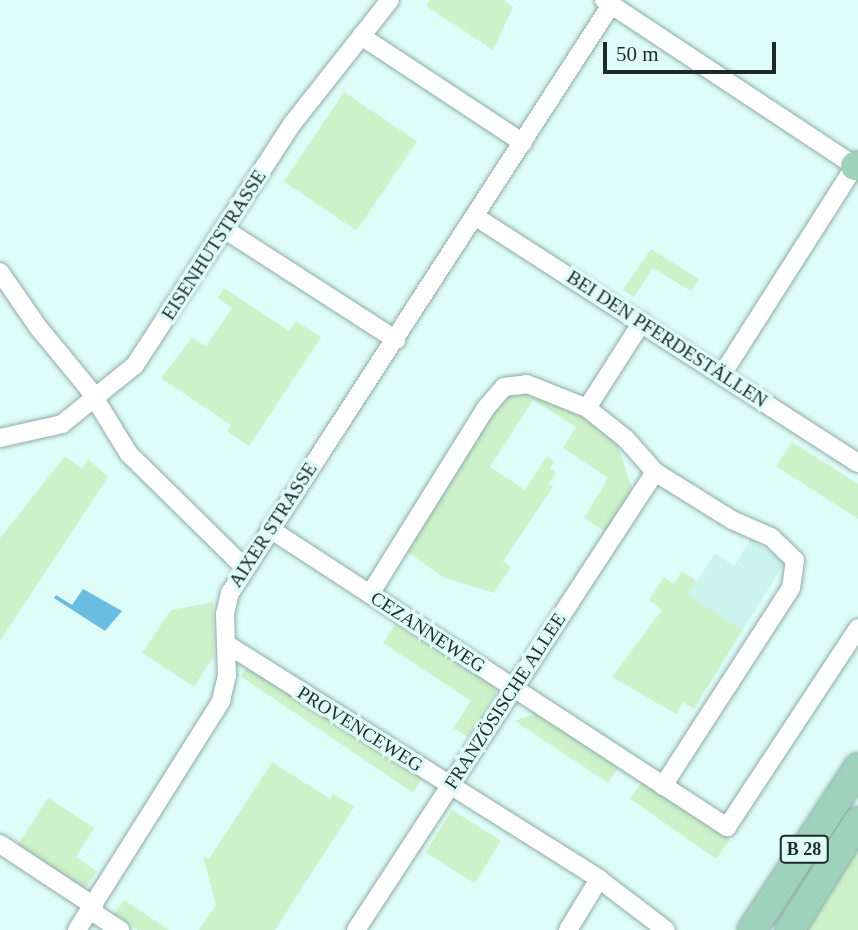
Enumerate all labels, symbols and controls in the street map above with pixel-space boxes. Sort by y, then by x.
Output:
scale bar [606,28,779,72]
text: 50 m [616,42,659,66]
street label: EISENHUTSTRASSE [157,166,271,324]
street label: BEI DEN PFERDESTÄLLEN [563,266,771,412]
street label: AIXER STRASSE [224,458,322,592]
street label: CEZANNEWEG [366,587,490,677]
street label: FRANZÖSISCHE ALLEE [439,608,571,794]
street label: PROVENCEWEG [293,681,427,777]
road number: B 28 [780,834,828,864]

